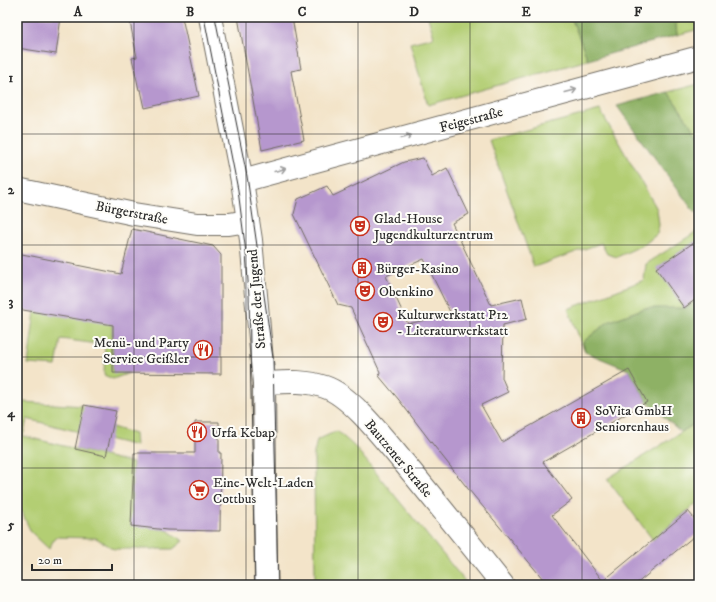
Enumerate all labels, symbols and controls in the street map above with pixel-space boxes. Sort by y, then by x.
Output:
text: A [73,4,83,20]
text: B [186,4,194,20]
text: C [298,4,307,20]
text: D [409,4,419,20]
text: E [521,4,531,20]
text: F [634,4,643,20]
text: 1 [9,70,14,86]
one-way arrow [564,87,577,94]
street label: Feigestraße [438,103,505,137]
one-way arrow [399,132,412,140]
one-way arrow [273,166,286,173]
text: 2 [8,182,15,198]
street label: Bürgerstraße [94,197,170,229]
place label: Glad-House Jugendkulturzentrum [372,210,494,244]
theatre icon: Glad-House Jugendkulturzentrum [349,215,371,237]
street label: Straße der Jugend [244,248,270,350]
building icon: Bürger-Kasino [351,257,373,279]
place label: Bürger-Kasino [376,260,459,278]
theatre icon: Obenkino [354,280,376,302]
place label: Obenkino [379,283,433,301]
text: 3 [9,294,14,310]
place label: Kulturwerkstatt P12 - Literaturwerkstatt [397,306,509,340]
theatre icon: Kulturwerkstatt P12 - Literaturwerkstatt [372,311,394,333]
place label: Menü- und Party Service Geißler [93,334,190,368]
restaurant icon: Menü- und Party Service Geißler [192,339,214,361]
place label: SoVita GmbH Seniorenhaus [595,402,673,436]
text: 4 [6,405,15,422]
building icon: SoVita GmbH Seniorenhaus [570,407,592,429]
street label: Bautzener Straße [360,416,436,502]
restaurant icon: Urfa Kebap [186,421,208,443]
place label: Urfa Kebap [211,424,275,442]
place label: Eine-Welt-Laden Cottbus [213,474,314,508]
supermarket icon: Eine-Welt-Laden Cottbus [188,479,210,501]
text: 5 [7,517,15,533]
scale bar [32,546,112,572]
text: 20 m [38,553,62,568]

